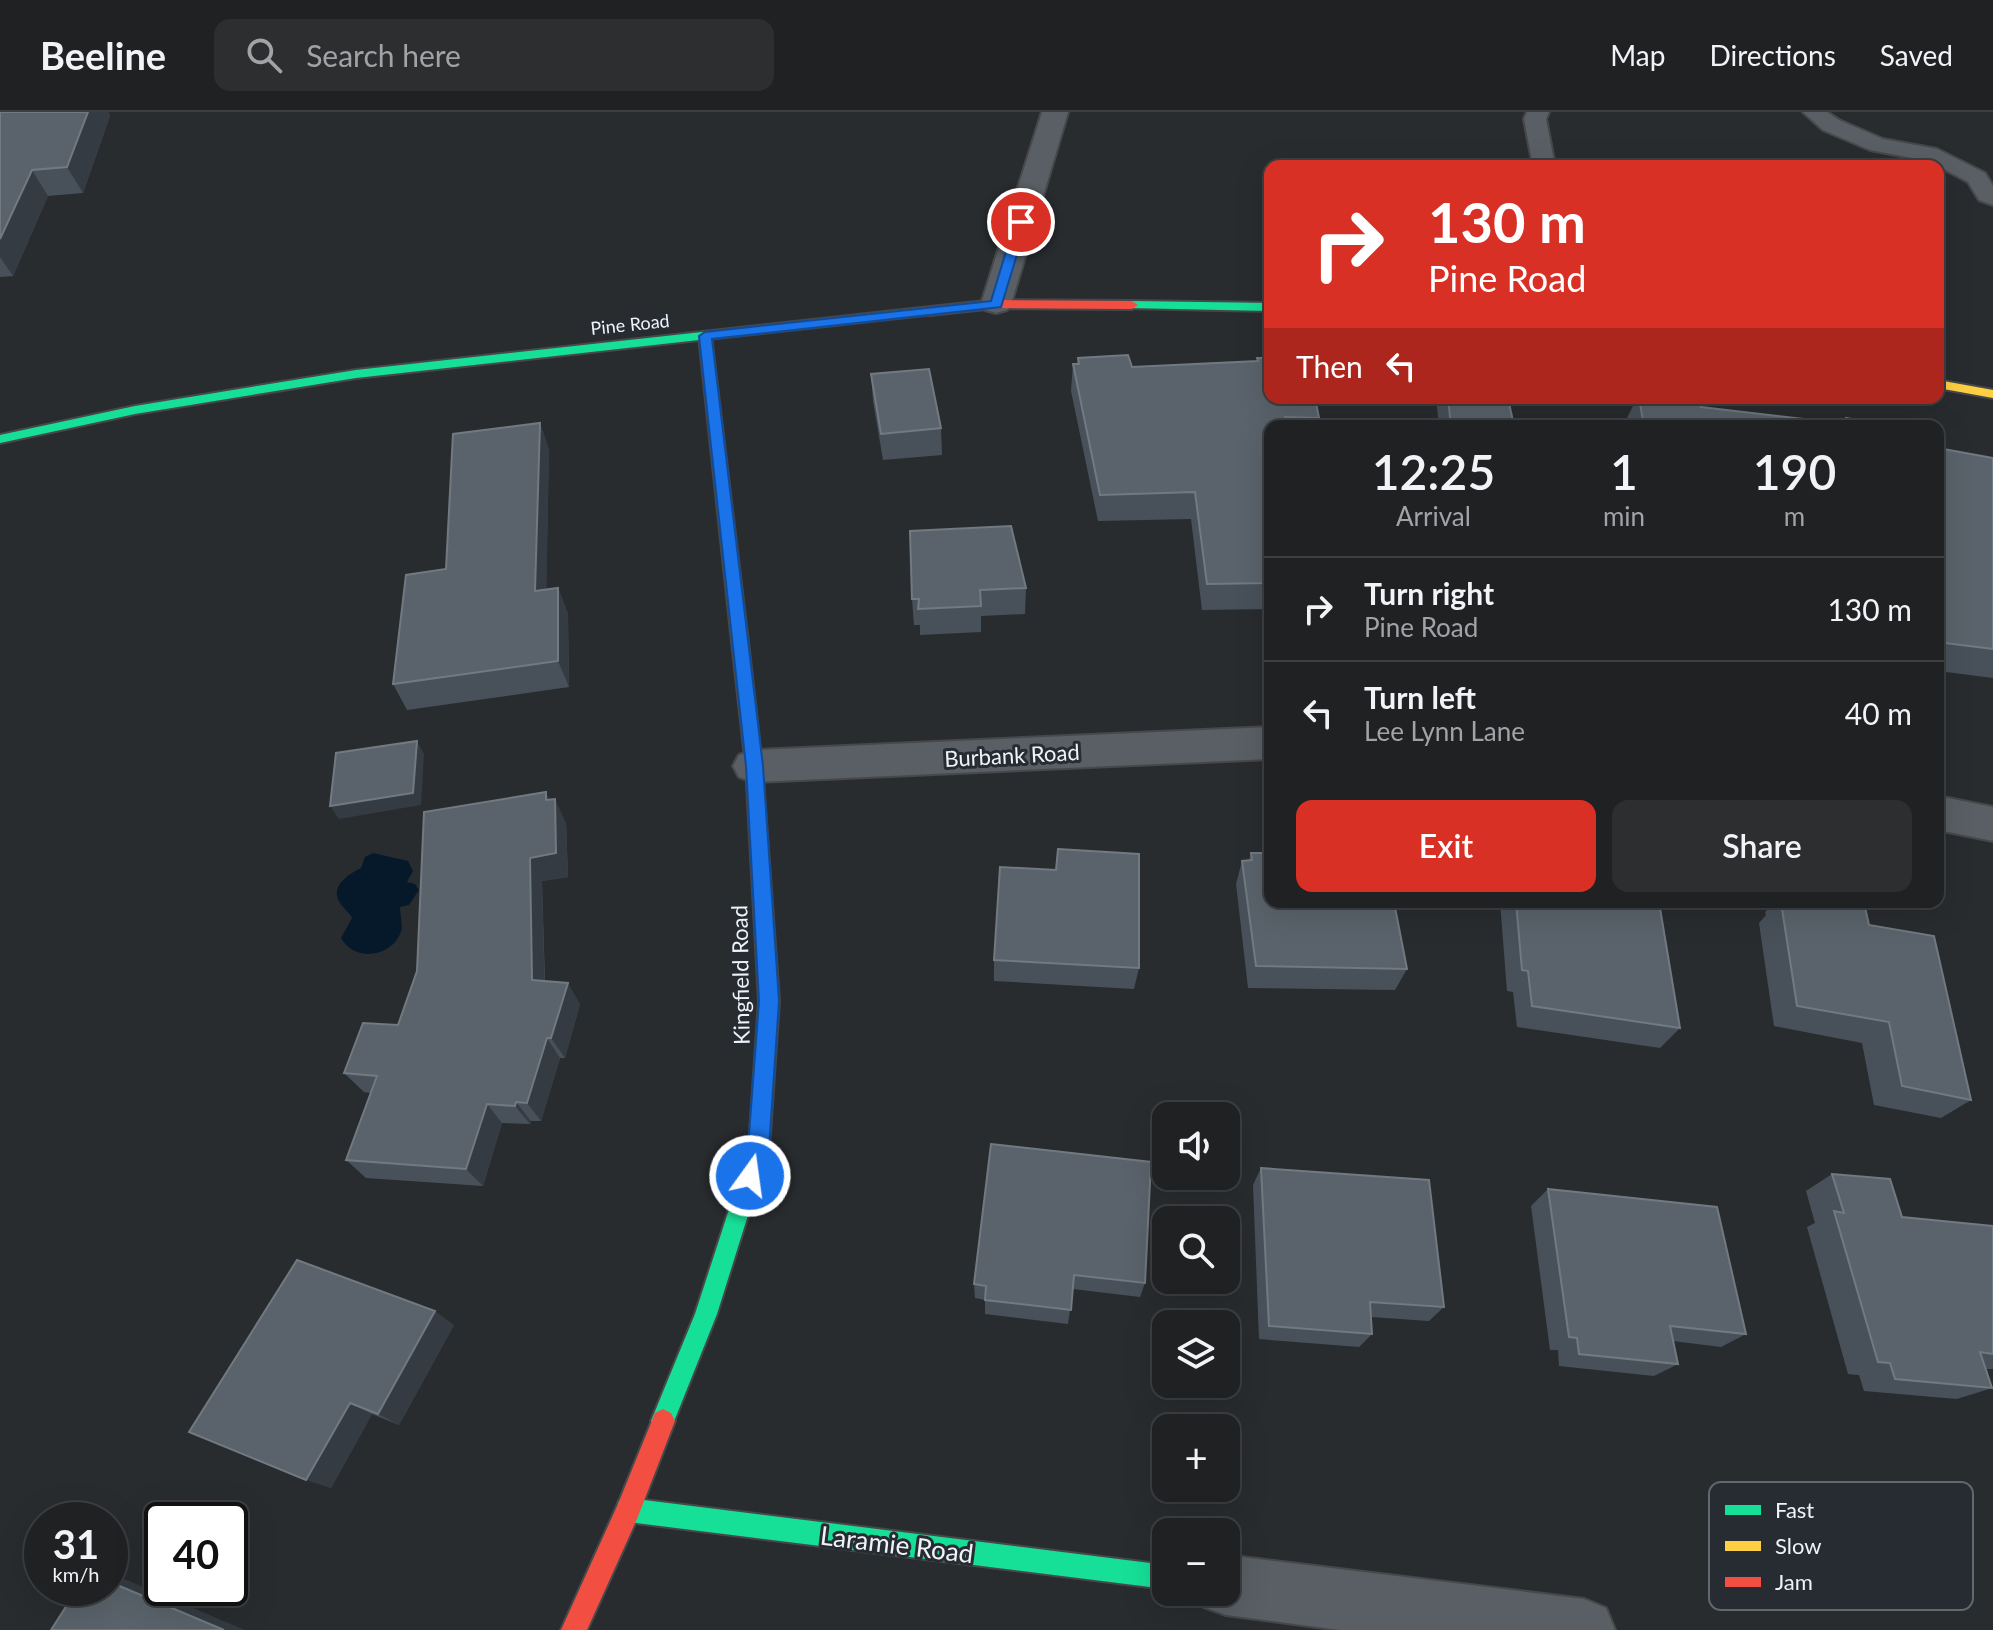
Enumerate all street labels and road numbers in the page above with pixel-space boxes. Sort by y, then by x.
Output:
street label: Pine Road [589,309,671,339]
street label: Burbank Road [944,738,1080,772]
street label: Kingfield Road [725,905,755,1045]
street label: Laramie Road [819,1519,975,1569]

